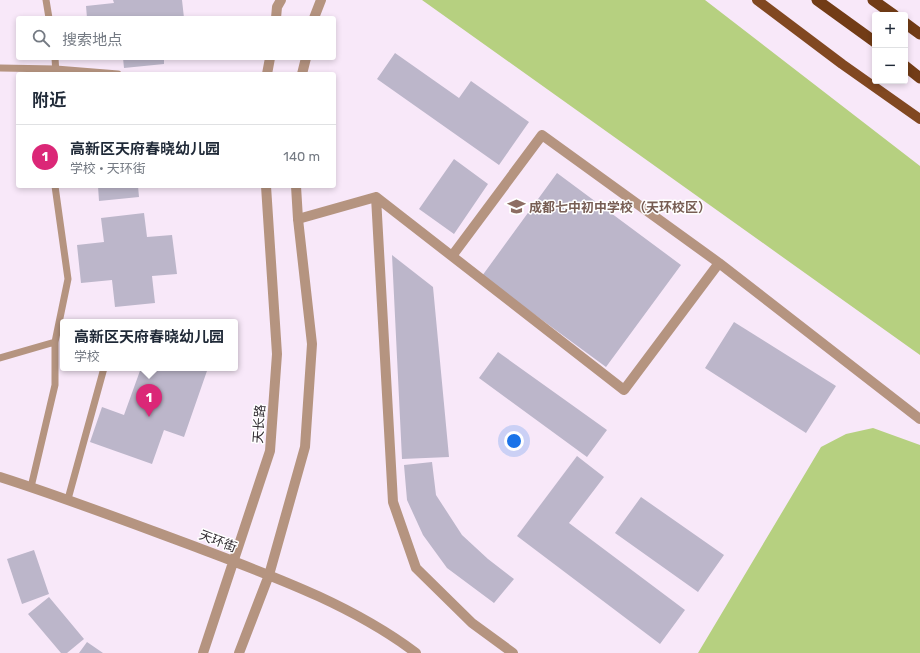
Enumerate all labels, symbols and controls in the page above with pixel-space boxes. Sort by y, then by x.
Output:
map controls [872,12,908,84]
button: + [872,12,908,48]
search box [16,16,336,60]
icon: search [30,27,52,49]
text: 搜索地点 [62,31,122,49]
button: − [872,48,908,84]
text: 附近 [32,90,66,110]
text: 高新区天府春晓幼儿园 [70,140,220,158]
text: 1 [42,149,48,164]
text: 140 m [283,149,320,164]
text: 学校 · 天环街 [70,161,146,176]
school or university icon: 成都七中初中学校（天环校区） [506,197,526,217]
place label: 成都七中初中学校（天环校区） [529,200,711,215]
popup [60,319,238,371]
text: 高新区天府春晓幼儿园 [74,328,224,346]
text: 学校 [74,349,100,364]
pin: 1 [136,384,162,417]
street label: 天长路 [250,404,268,444]
your location [504,431,524,451]
street label: 天环街 [197,527,239,555]

